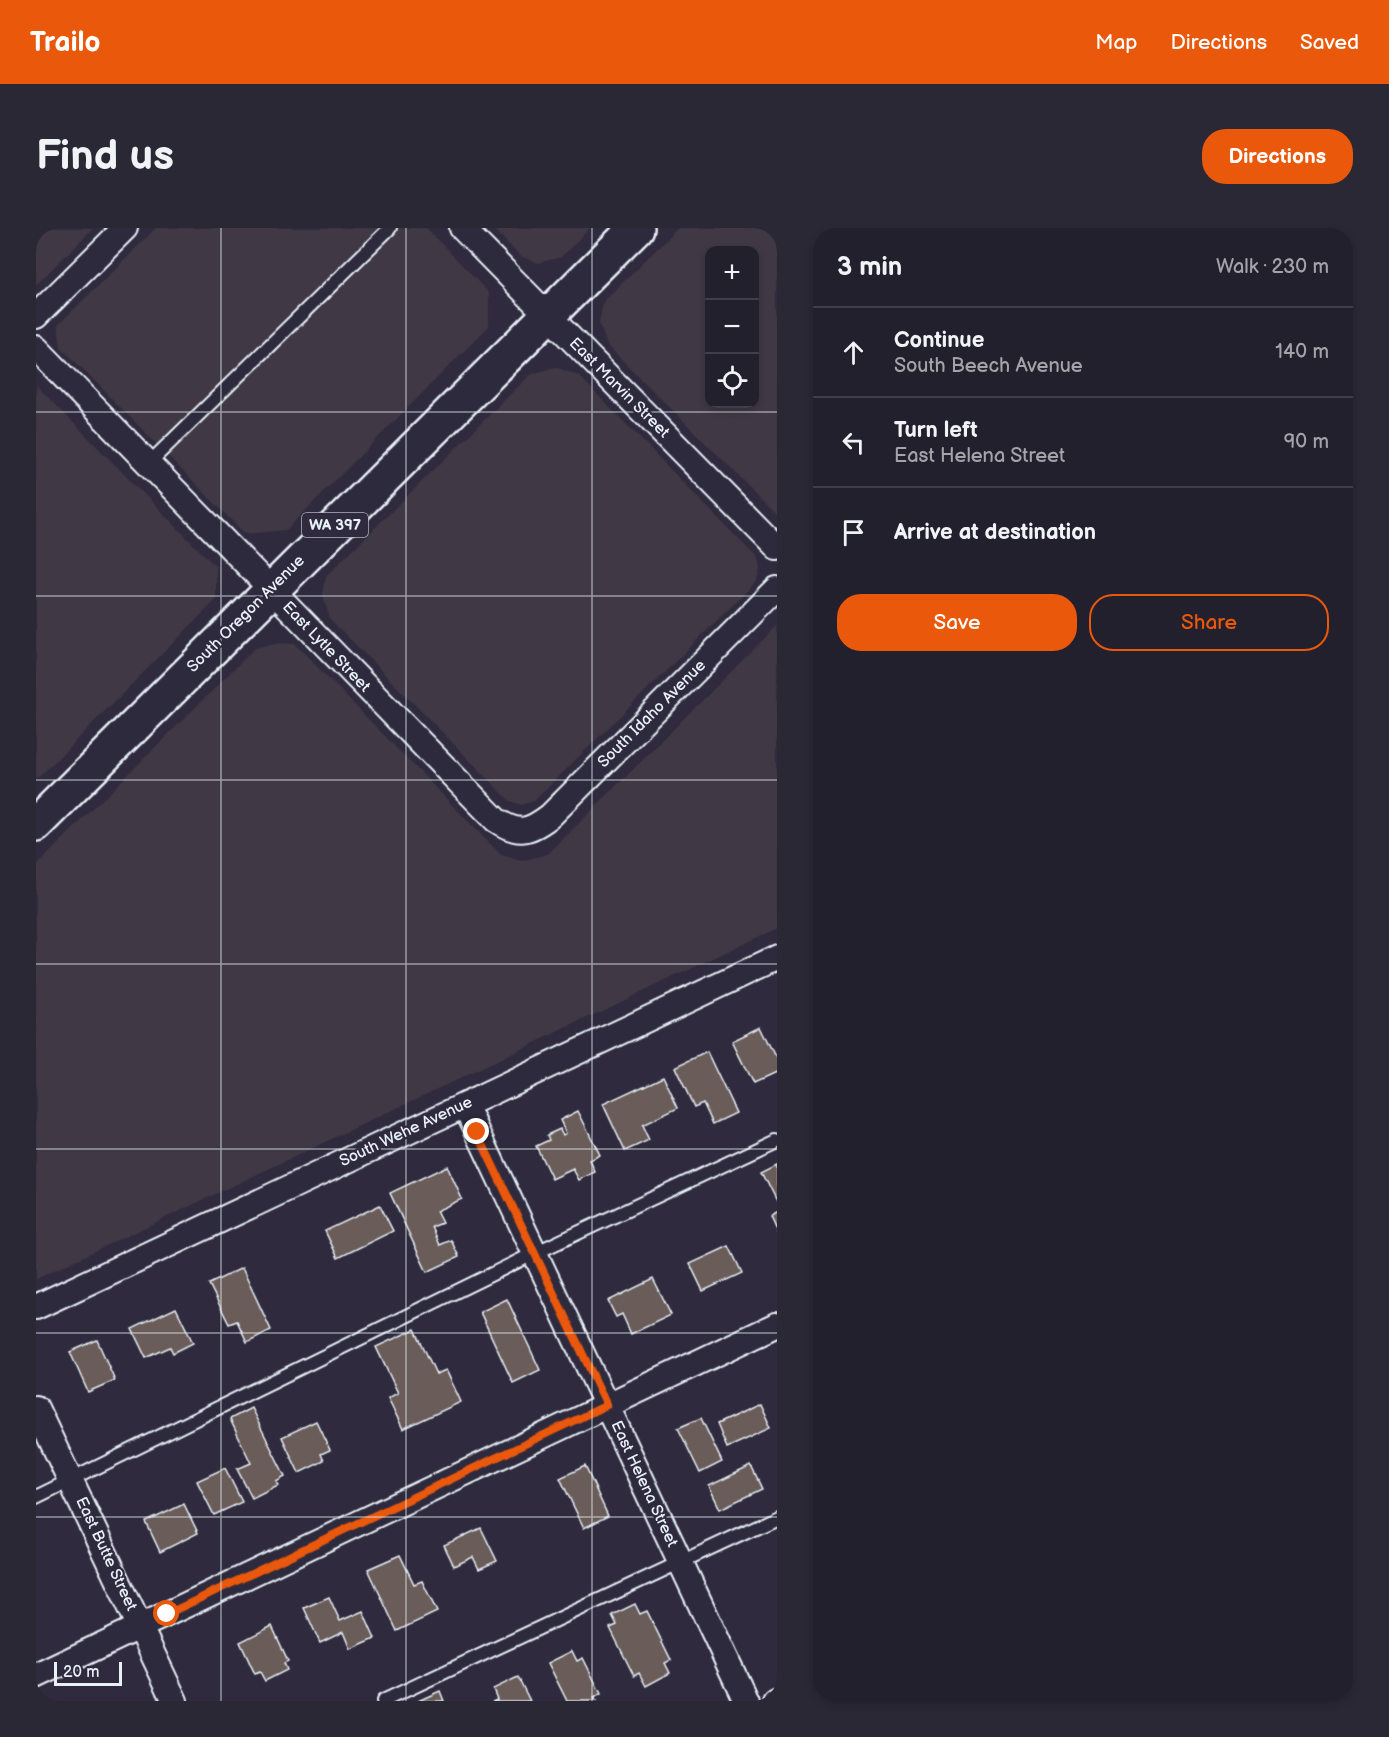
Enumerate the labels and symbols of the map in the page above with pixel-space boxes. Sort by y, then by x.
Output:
street label: East Marvin Street [565,334,673,442]
road number: WA 397 [302,513,368,537]
street label: South Oregon Avenue [183,551,309,677]
street label: East Lytle Street [278,598,374,696]
street label: South Idaho Avenue [594,656,710,772]
street label: South Wehe Avenue [337,1093,476,1171]
route end [463,1118,489,1144]
street label: East Helena Street [606,1418,682,1550]
street label: East Butte Street [71,1494,141,1614]
route start [153,1600,179,1626]
scale bar [54,1659,122,1686]

